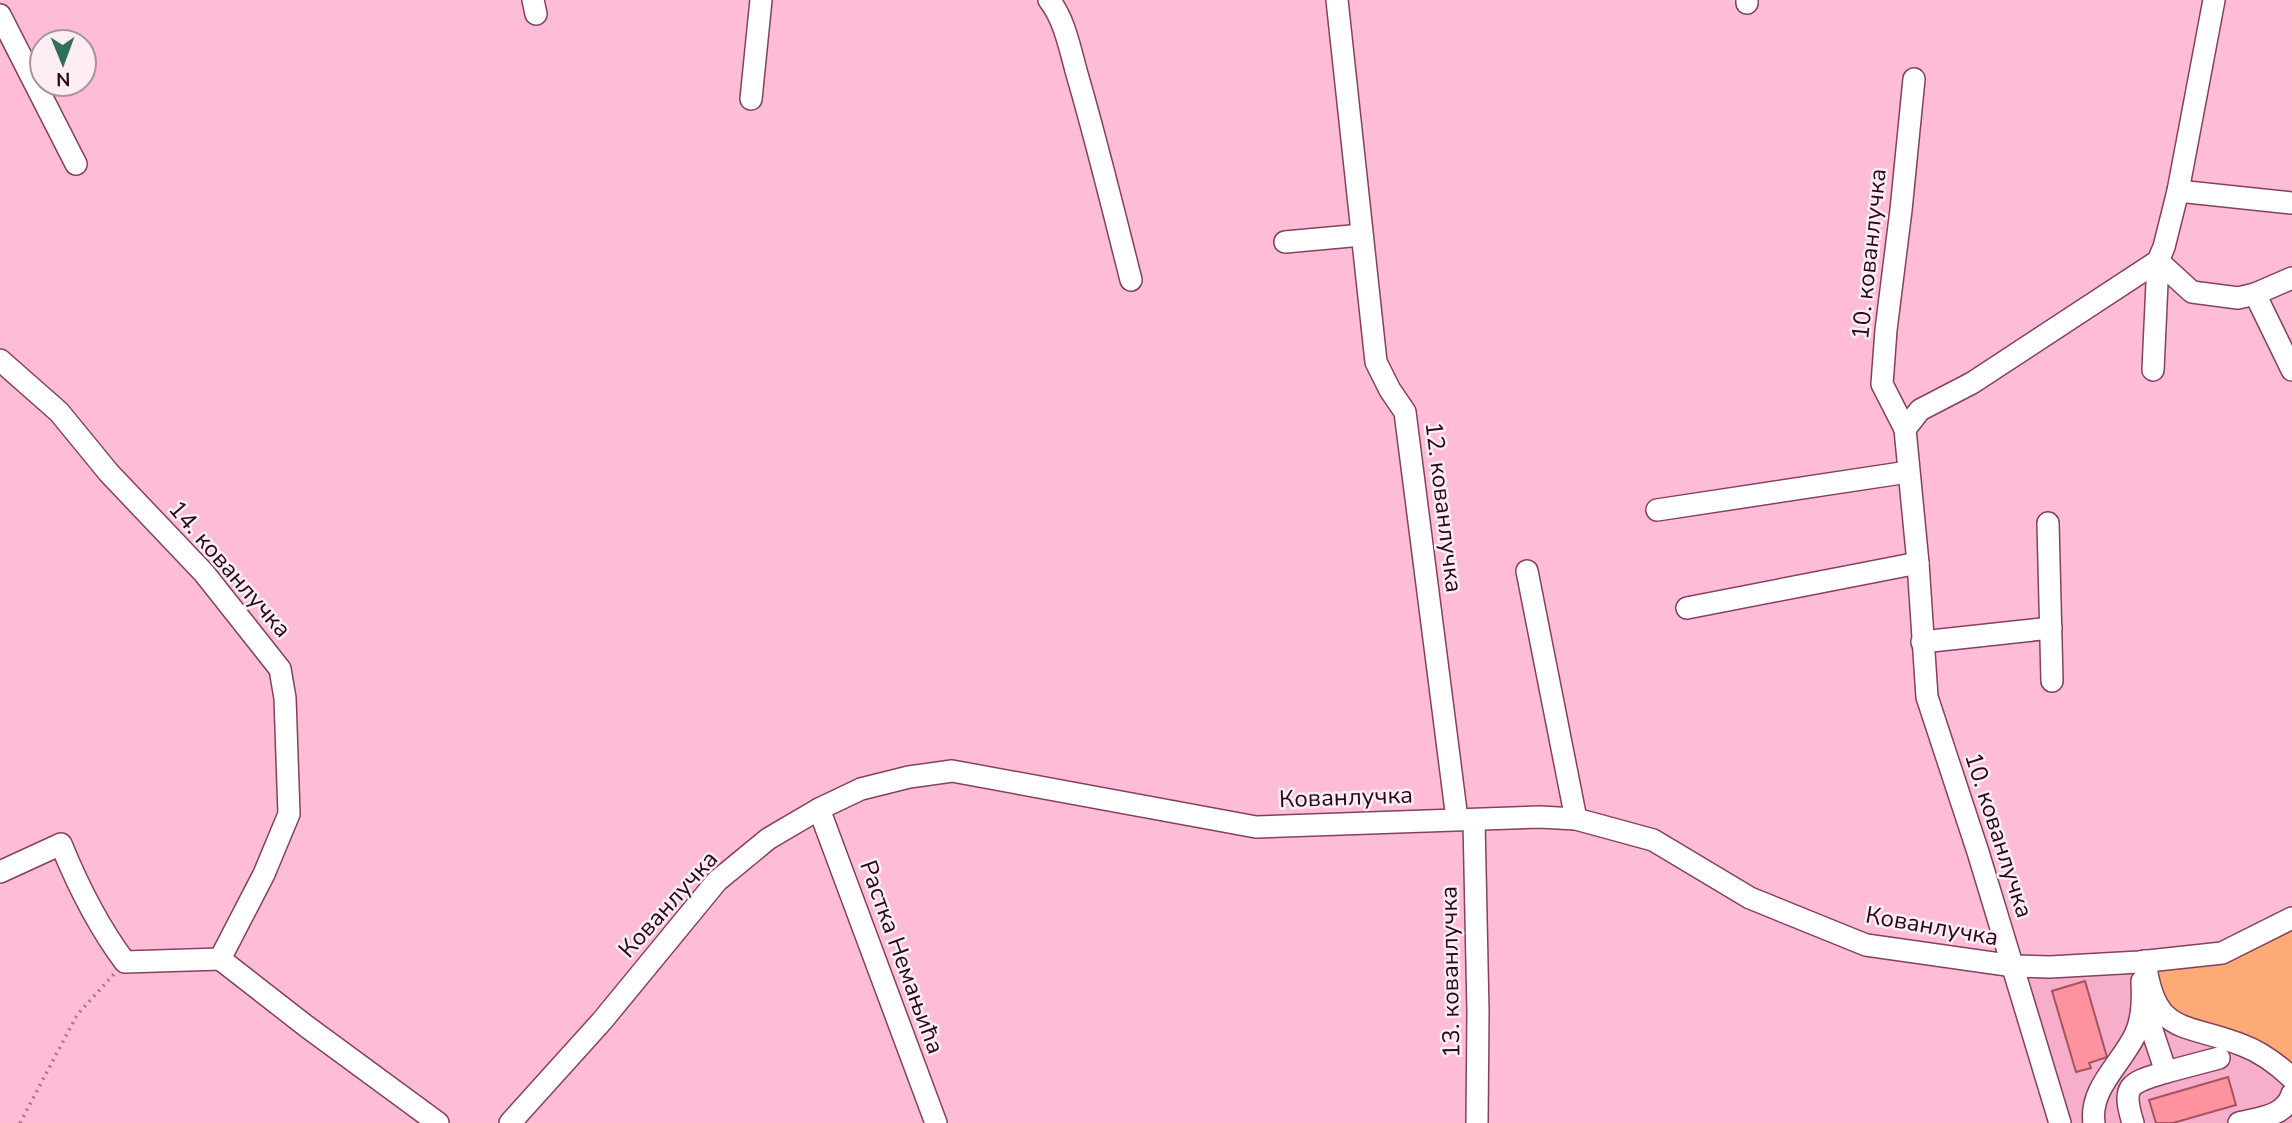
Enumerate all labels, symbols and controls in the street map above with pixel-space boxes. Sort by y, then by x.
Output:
north arrow [28,28,98,98]
text: N [56,66,71,92]
street label: 10. кованлучка [1844,167,1894,341]
street label: 12. кованлучка [1418,420,1470,594]
street label: 14. кованлучка [162,494,298,644]
street label: 10. кованлучка [1957,748,2041,922]
street label: Кованлучка [1278,779,1414,815]
street label: Кованлучка [611,843,725,965]
street label: Растка Немањића [852,856,952,1058]
street label: 13. кованлучка [1433,886,1467,1058]
street label: Кованлучка [1863,899,2001,953]

